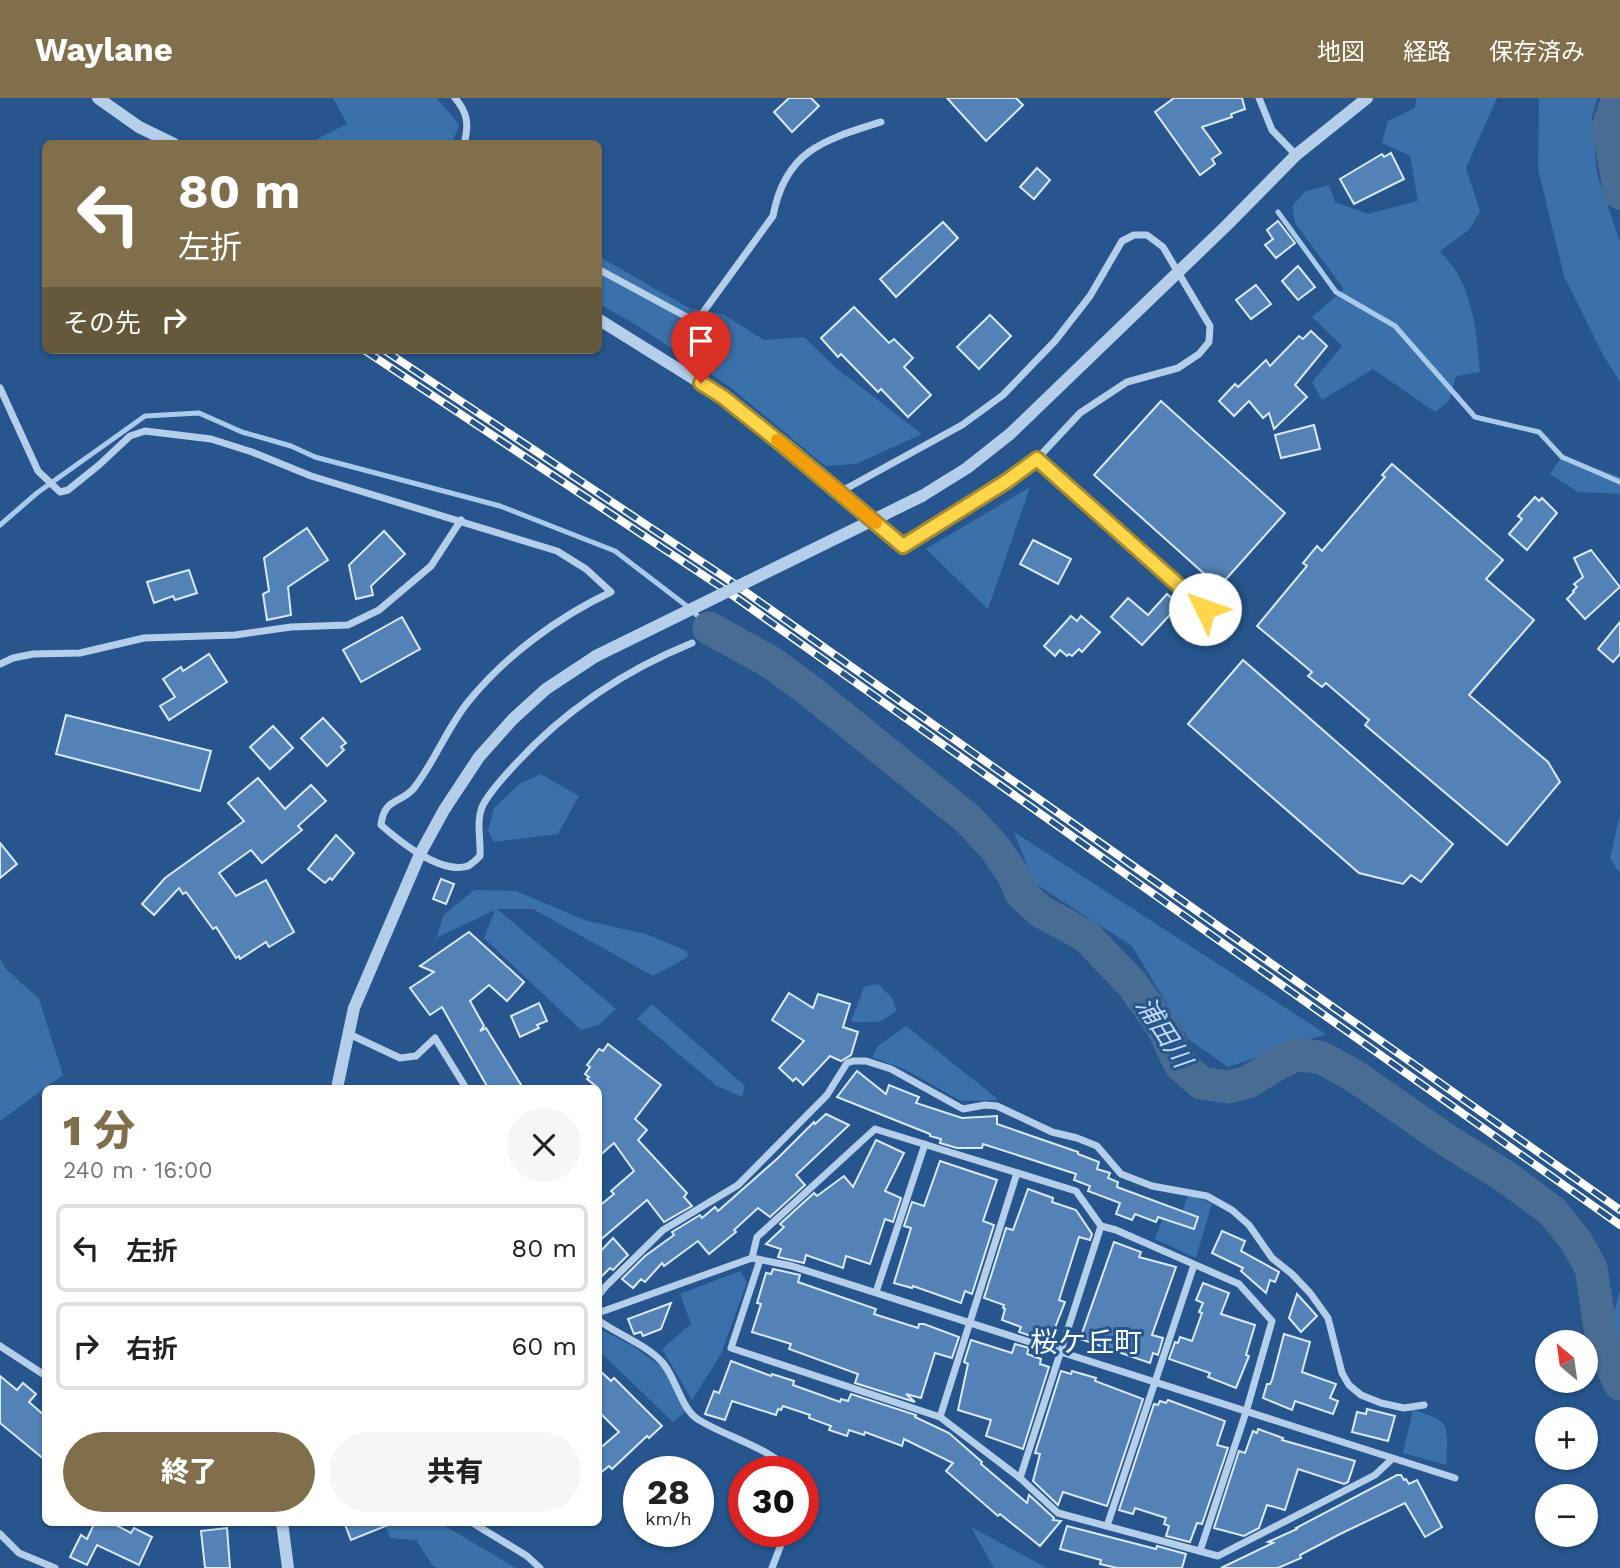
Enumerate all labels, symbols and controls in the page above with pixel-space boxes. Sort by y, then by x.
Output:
text: Waylane [35,30,173,69]
text: 地図 [1317,38,1365,66]
text: 経路 [1403,38,1451,66]
text: 保存済み [1489,38,1585,66]
text: 80 m [178,162,300,220]
icon: left [63,168,154,259]
text: 左折 [178,228,242,266]
icon: right [155,301,193,339]
text: その先 [63,308,141,338]
pin [671,311,731,383]
icon: arrive [682,322,720,360]
position arrow [1168,572,1242,646]
water label: 浦田川 [1130,991,1199,1075]
text: 1 分 [63,1106,135,1155]
button: close [507,1108,581,1182]
text: 240 m · 16:00 [63,1157,213,1184]
icon: left [67,1229,105,1267]
text: 80 m [511,1233,577,1263]
text: 左折 [126,1236,178,1266]
district label: 桜ケ丘町 [1030,1326,1142,1359]
icon: right [67,1327,105,1365]
north arrow [1535,1330,1598,1393]
map controls [1535,1330,1598,1547]
text: 60 m [511,1331,577,1361]
text: 右折 [126,1334,178,1364]
button: + [1535,1407,1598,1470]
button: 終了 [63,1432,315,1512]
button: 共有 [329,1432,581,1512]
speed limit sign: 30 [728,1456,819,1547]
text: 28 [647,1471,690,1513]
button: − [1535,1484,1598,1547]
text: km/h [645,1508,692,1529]

